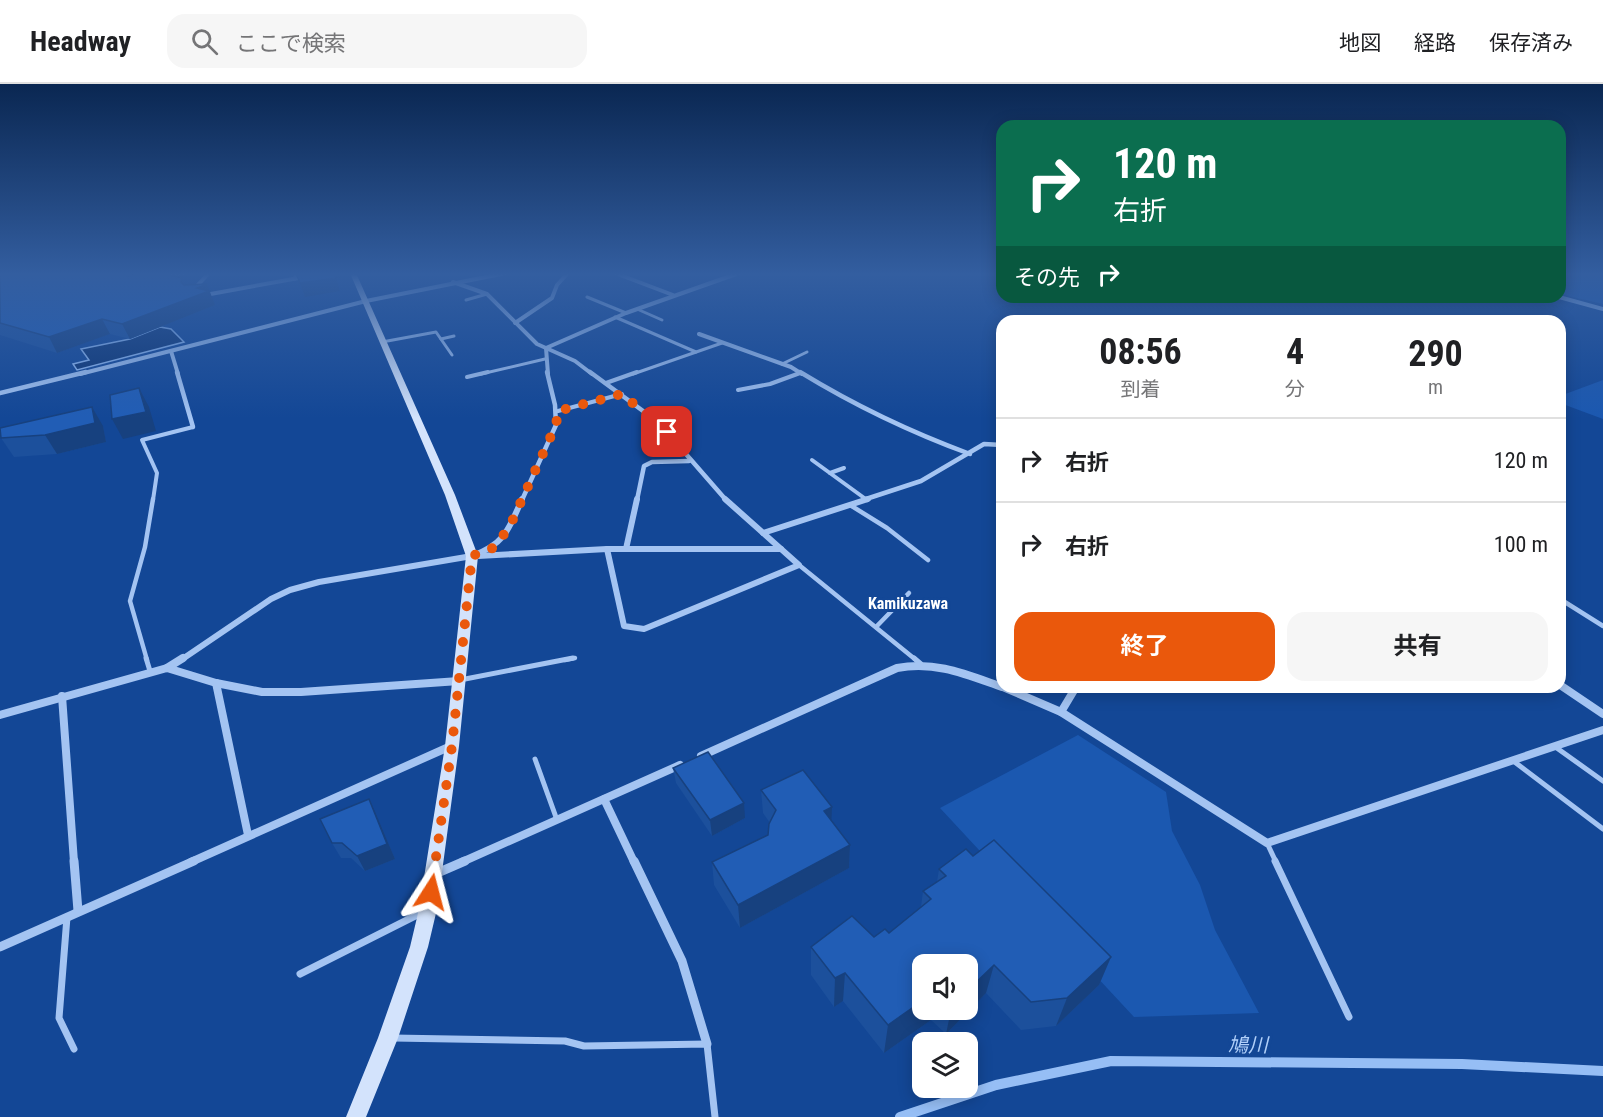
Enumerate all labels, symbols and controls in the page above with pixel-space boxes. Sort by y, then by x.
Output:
search box [167,14,587,68]
text: Headway [30,25,131,58]
icon: search [188,25,221,58]
text: ここで検索 [236,31,346,56]
text: 地図 [1339,31,1381,55]
text: 経路 [1414,31,1456,55]
text: 保存済み [1489,31,1573,55]
text: 120 m [1113,139,1218,188]
icon: right [1014,144,1092,222]
text: 右折 [1113,195,1167,227]
icon: right [1092,258,1125,291]
text: その先 [1014,265,1080,290]
text: 08:56 [1099,331,1182,373]
text: 4 [1286,331,1304,373]
text: 290 [1408,333,1463,375]
text: m [1428,375,1443,399]
text: 到着 [1121,377,1161,401]
text: 分 [1285,377,1305,401]
pin [641,406,692,457]
icon: arrive [650,415,683,448]
icon: right [1014,444,1047,477]
text: 120 m [1494,448,1548,473]
text: 右折 [1065,450,1109,475]
icon: right [1014,528,1047,561]
text: 100 m [1494,532,1548,557]
text: 右折 [1065,534,1109,559]
district label: Kamikuzawa [868,594,949,613]
button: 終了 [1014,612,1275,681]
button: 共有 [1287,612,1548,681]
position arrow [399,860,463,924]
map controls [912,954,978,1098]
button: sound [912,954,978,1020]
button: layers [912,1032,978,1098]
water label: 鳩川 [1228,1033,1270,1057]

